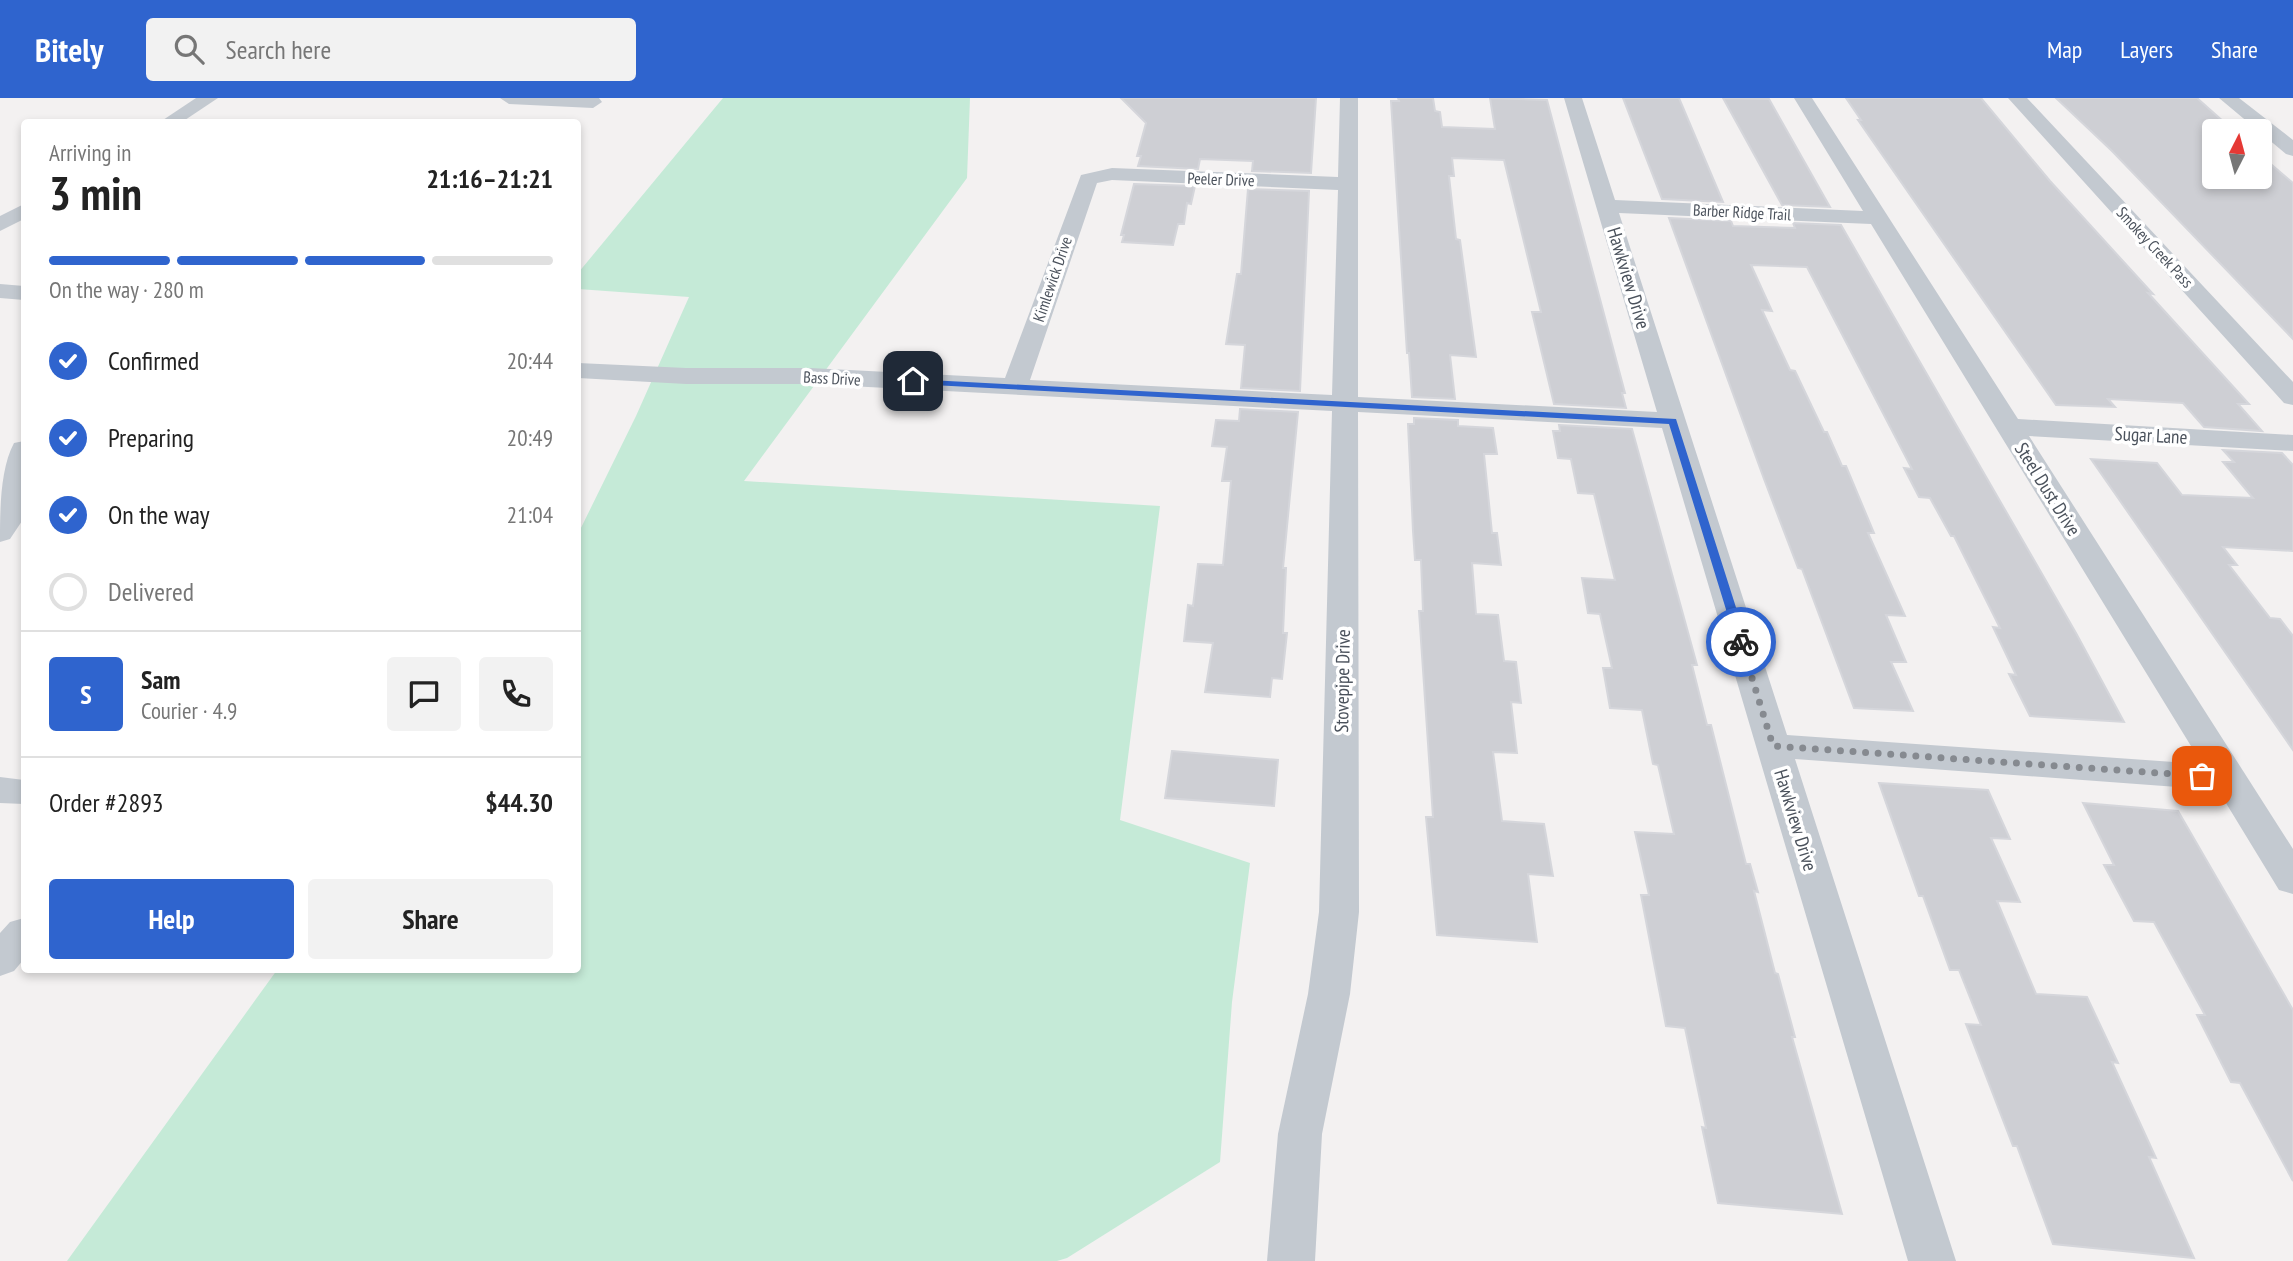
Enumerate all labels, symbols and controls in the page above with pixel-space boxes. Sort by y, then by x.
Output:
search box [146,18,636,81]
text: Bitely [35,28,104,71]
icon: search [170,30,208,68]
text: Search here [226,33,331,66]
text: Map [2047,34,2082,65]
text: Layers [2120,34,2173,65]
text: Share [2211,34,2258,65]
north arrow [2202,119,2272,189]
map controls [2202,119,2272,189]
text: Arriving in [49,138,131,167]
text: 21:16–21:21 [426,162,553,195]
text: 3 min [49,163,142,223]
street label: Peeler Drive [1187,168,1255,190]
street label: Barber Ridge Trail [1693,199,1792,225]
street label: Smokey Creek Pass [2112,202,2198,292]
street label: Hawkview Drive [1602,224,1656,332]
street label: Kimlewick Drive [1028,234,1076,324]
text: On the way · 280 m [49,275,204,304]
icon: check [49,342,87,380]
text: Confirmed [108,344,199,377]
text: 20:44 [507,346,553,375]
pin [883,351,943,411]
icon: home [894,362,932,400]
street label: Bass Drive [803,367,861,389]
icon: check [49,419,87,457]
text: Preparing [108,421,194,454]
street label: Sugar Lane [2114,421,2188,449]
text: 20:49 [507,423,553,452]
street label: Steel Dust Drive [2010,438,2086,540]
icon: check [49,496,87,534]
text: On the way [108,498,210,531]
text: 21:04 [507,500,553,529]
text: Delivered [108,575,194,608]
courier [1706,607,1776,677]
icon: bike [1722,623,1760,661]
street label: Stovepipe Drive [1329,629,1355,733]
button: chat [387,657,461,731]
button: phone [479,657,553,731]
text: Sam [141,663,180,696]
text: S [80,678,92,711]
text: Courier · 4.9 [141,696,237,725]
pin [2172,746,2232,806]
icon: bag [2183,757,2221,795]
street label: Hawkview Drive [1769,766,1823,874]
text: Order #2893 [49,786,164,819]
text: $44.30 [485,786,553,819]
button: Help [49,879,294,959]
button: Share [308,879,553,959]

